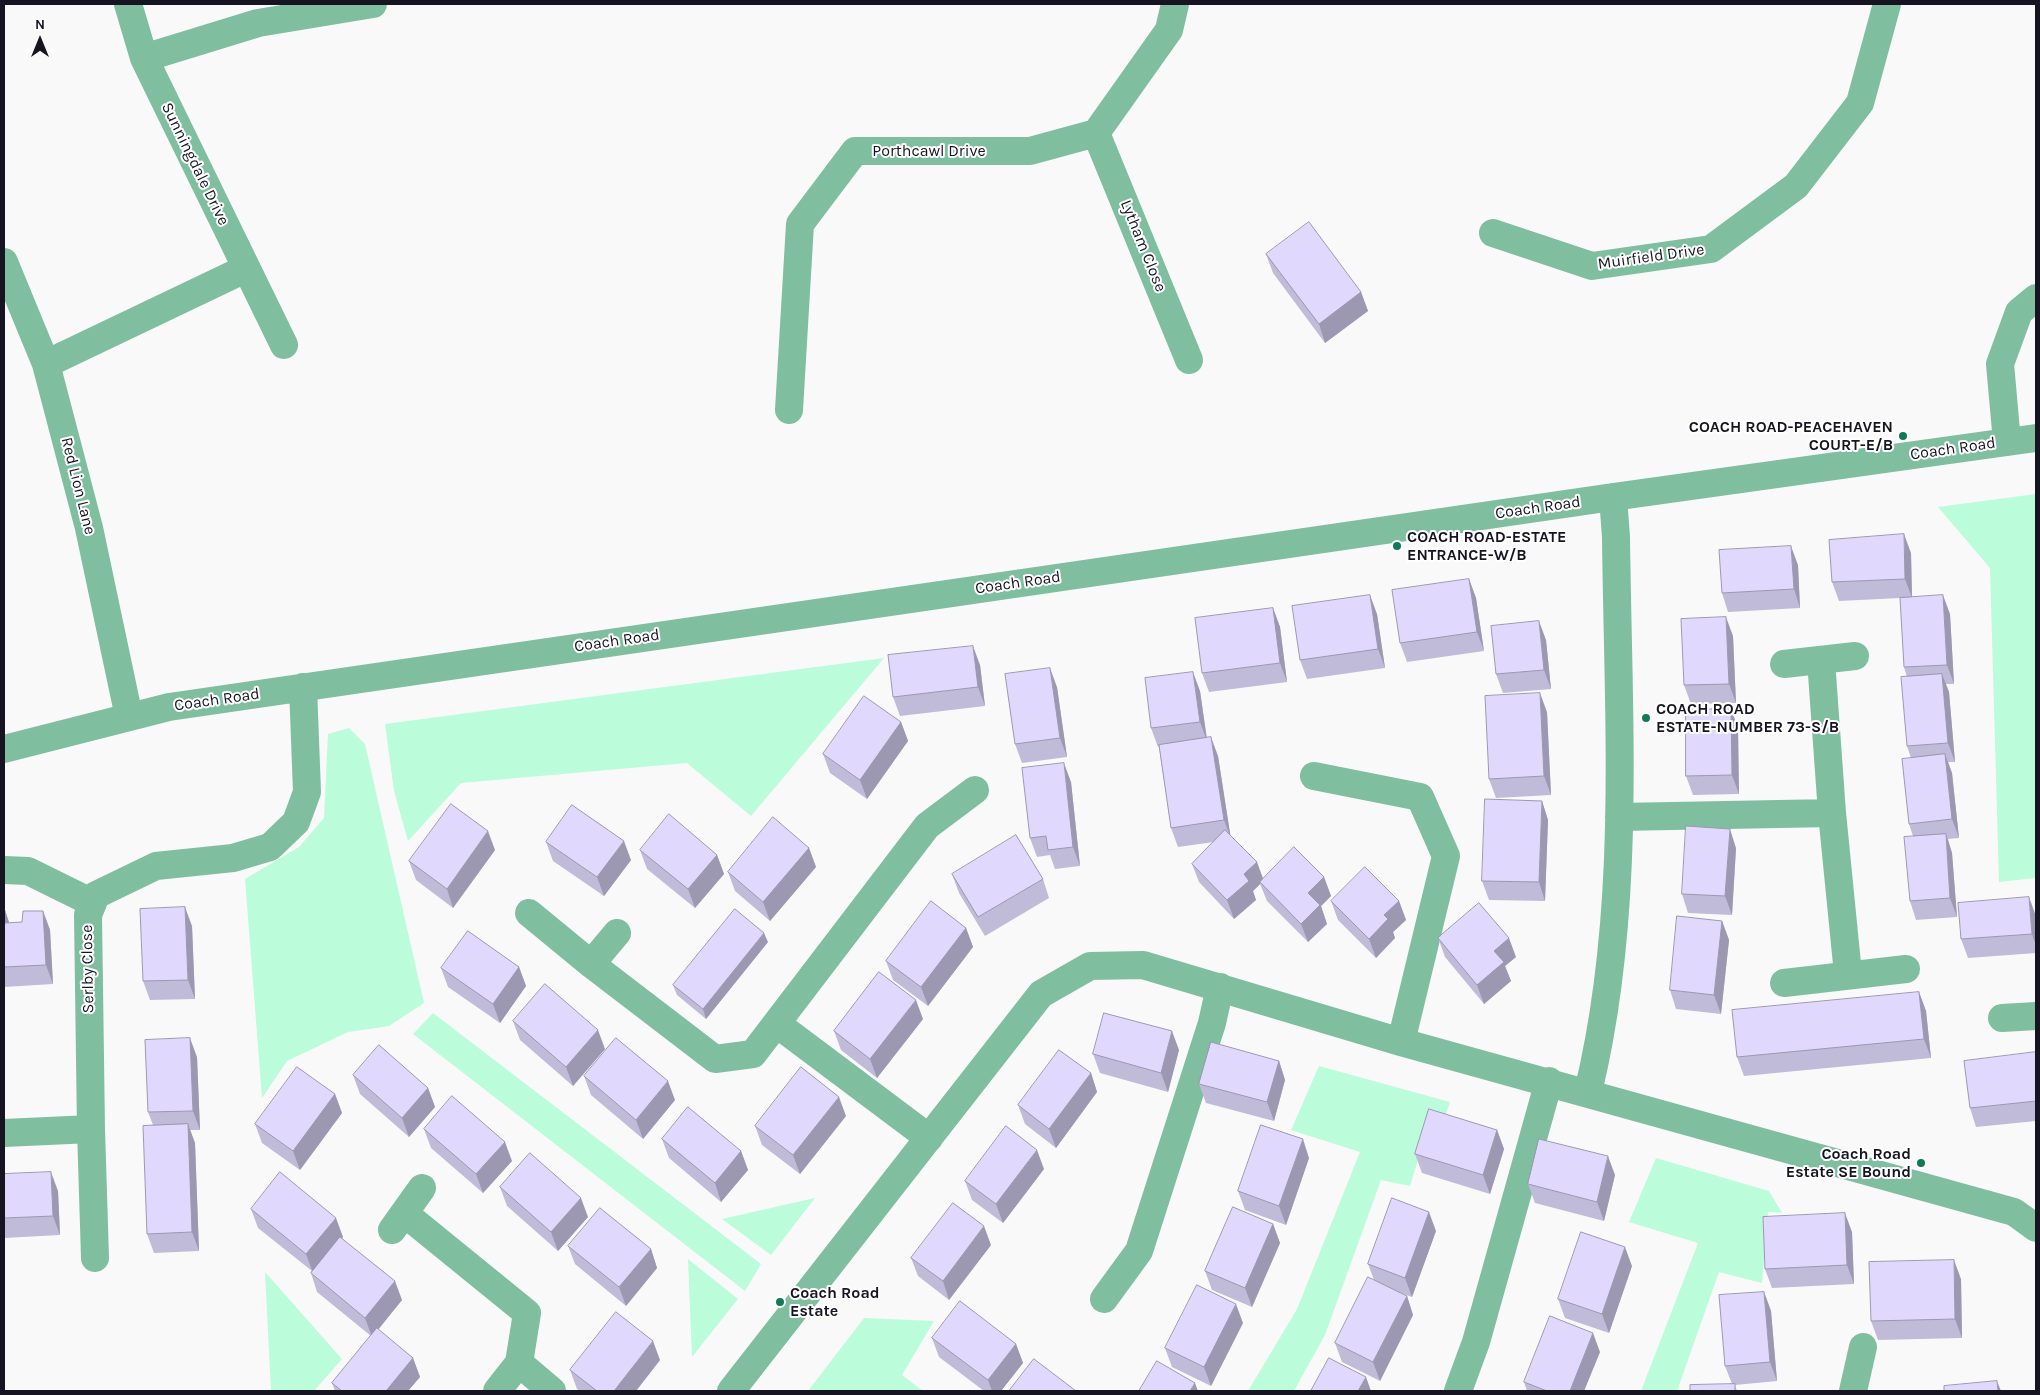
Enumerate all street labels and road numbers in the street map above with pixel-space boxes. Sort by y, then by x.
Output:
street label: Sunningdale Drive [157,99,233,229]
street label: Porthcawl Drive [872,141,986,161]
street label: Lytham Close [1116,197,1170,295]
street label: Muirfield Drive [1596,240,1706,274]
street label: Coach Road [1909,434,1997,464]
street label: Red Lion Lane [57,435,99,537]
street label: Coach Road [1494,493,1582,523]
street label: Coach Road [974,568,1062,598]
street label: Coach Road [573,626,661,656]
street label: Coach Road [173,685,261,715]
street label: Serlby Close [78,925,98,1013]

